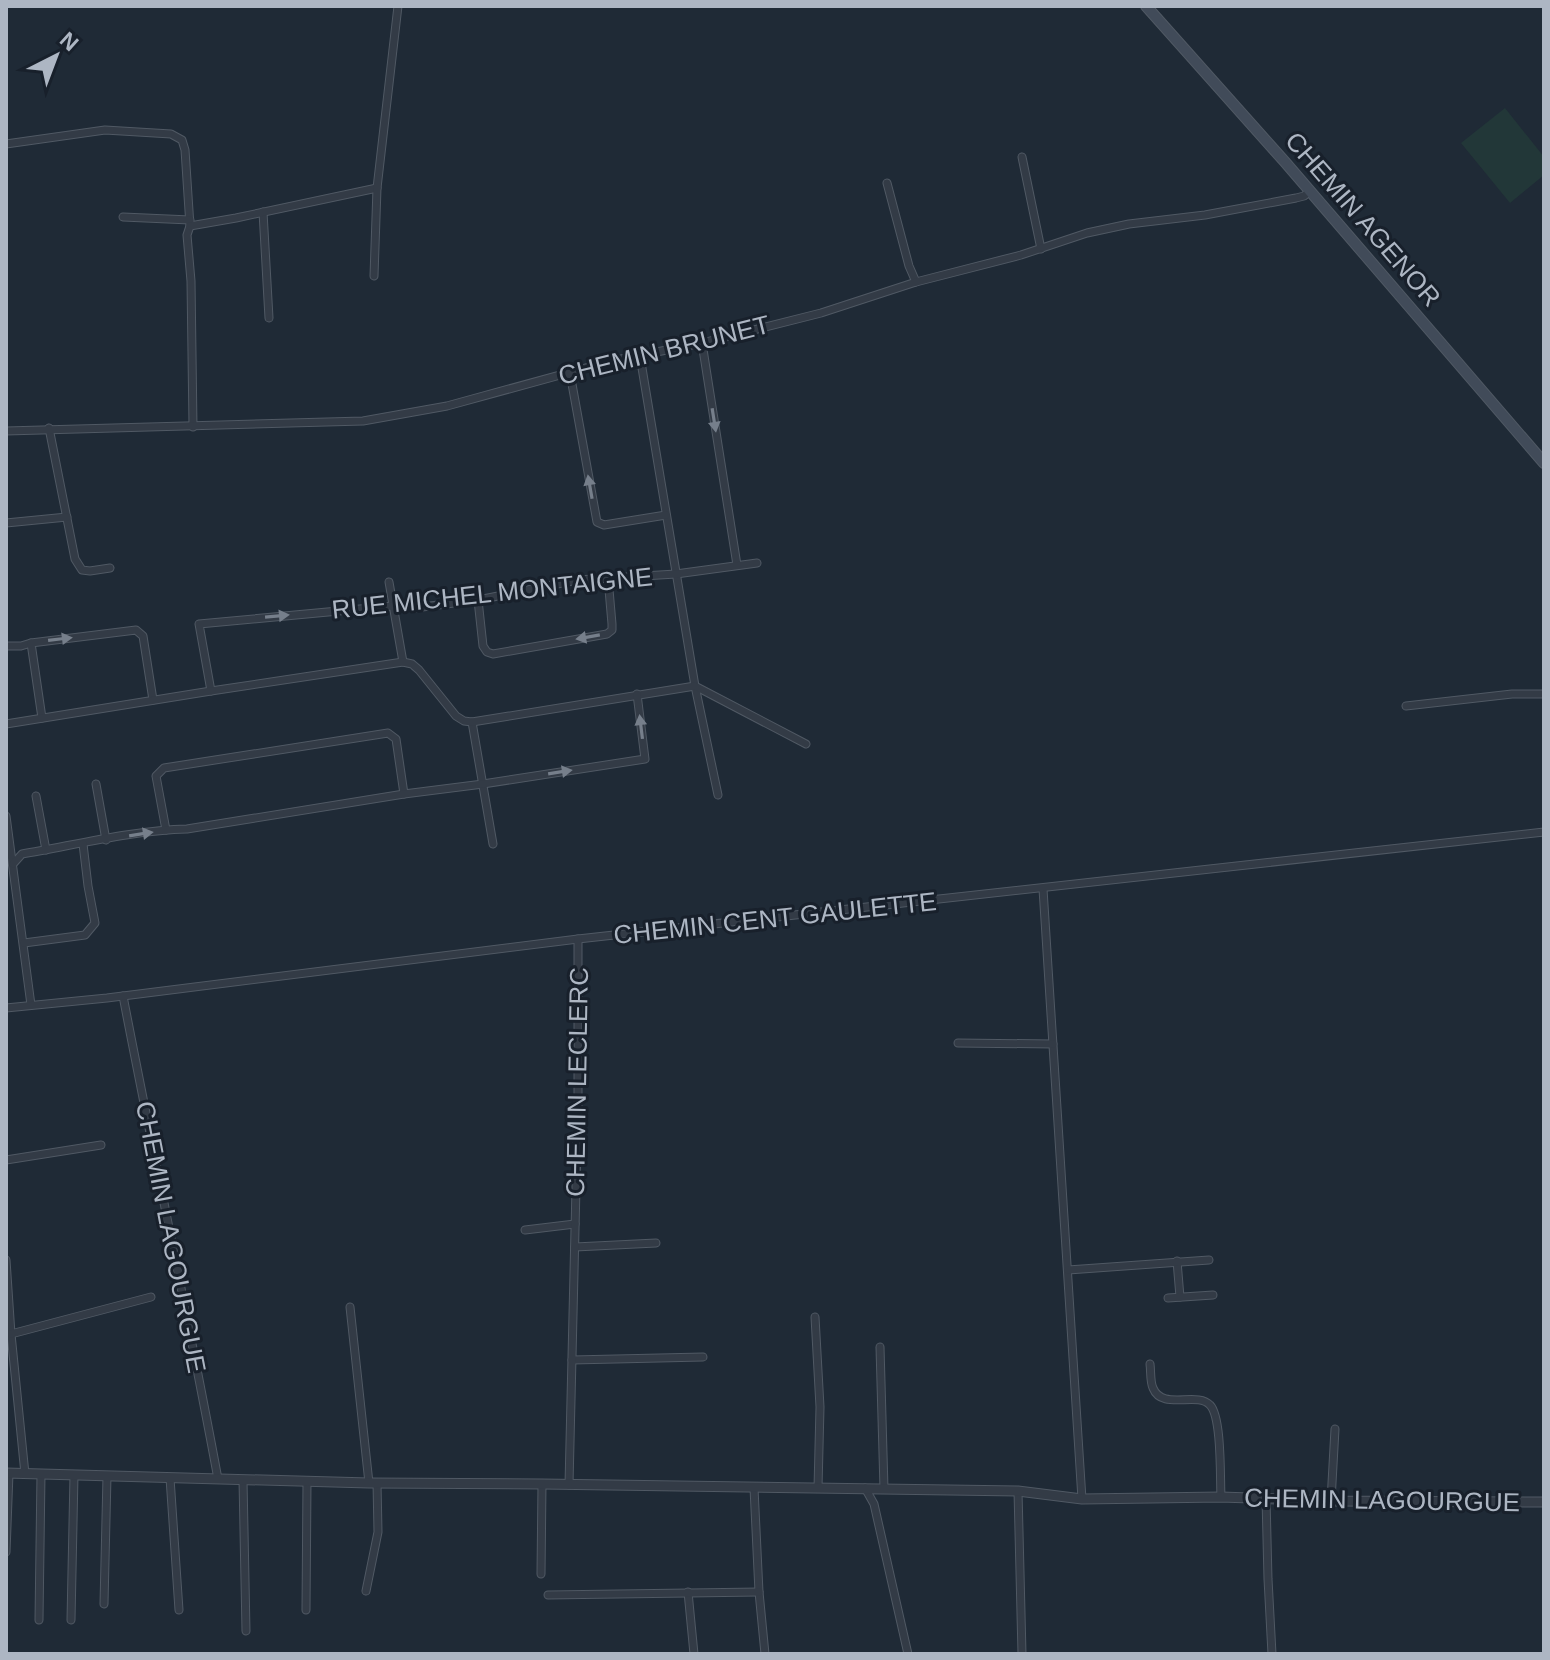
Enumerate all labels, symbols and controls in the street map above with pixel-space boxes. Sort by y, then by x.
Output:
north arrow [16,16,96,96]
text: N [55,27,83,56]
street label: CHEMIN AGENOR [1279,126,1447,312]
street label: CHEMIN BRUNET [555,309,773,391]
one-way arrow [708,408,721,433]
one-way arrow [584,475,596,500]
street label: RUE MICHEL MONTAIGNE [330,561,654,625]
one-way arrow [265,610,290,623]
one-way arrow [48,632,73,645]
one-way arrow [575,632,600,644]
one-way arrow [634,714,647,739]
one-way arrow [548,766,573,778]
one-way arrow [129,827,154,840]
street label: CHEMIN CENT GAULETTE [612,886,938,950]
street label: CHEMIN LECLERC [560,967,594,1197]
street label: CHEMIN LAGOURGUE [130,1099,212,1375]
street label: CHEMIN LAGOURGUE [1244,1483,1520,1517]

